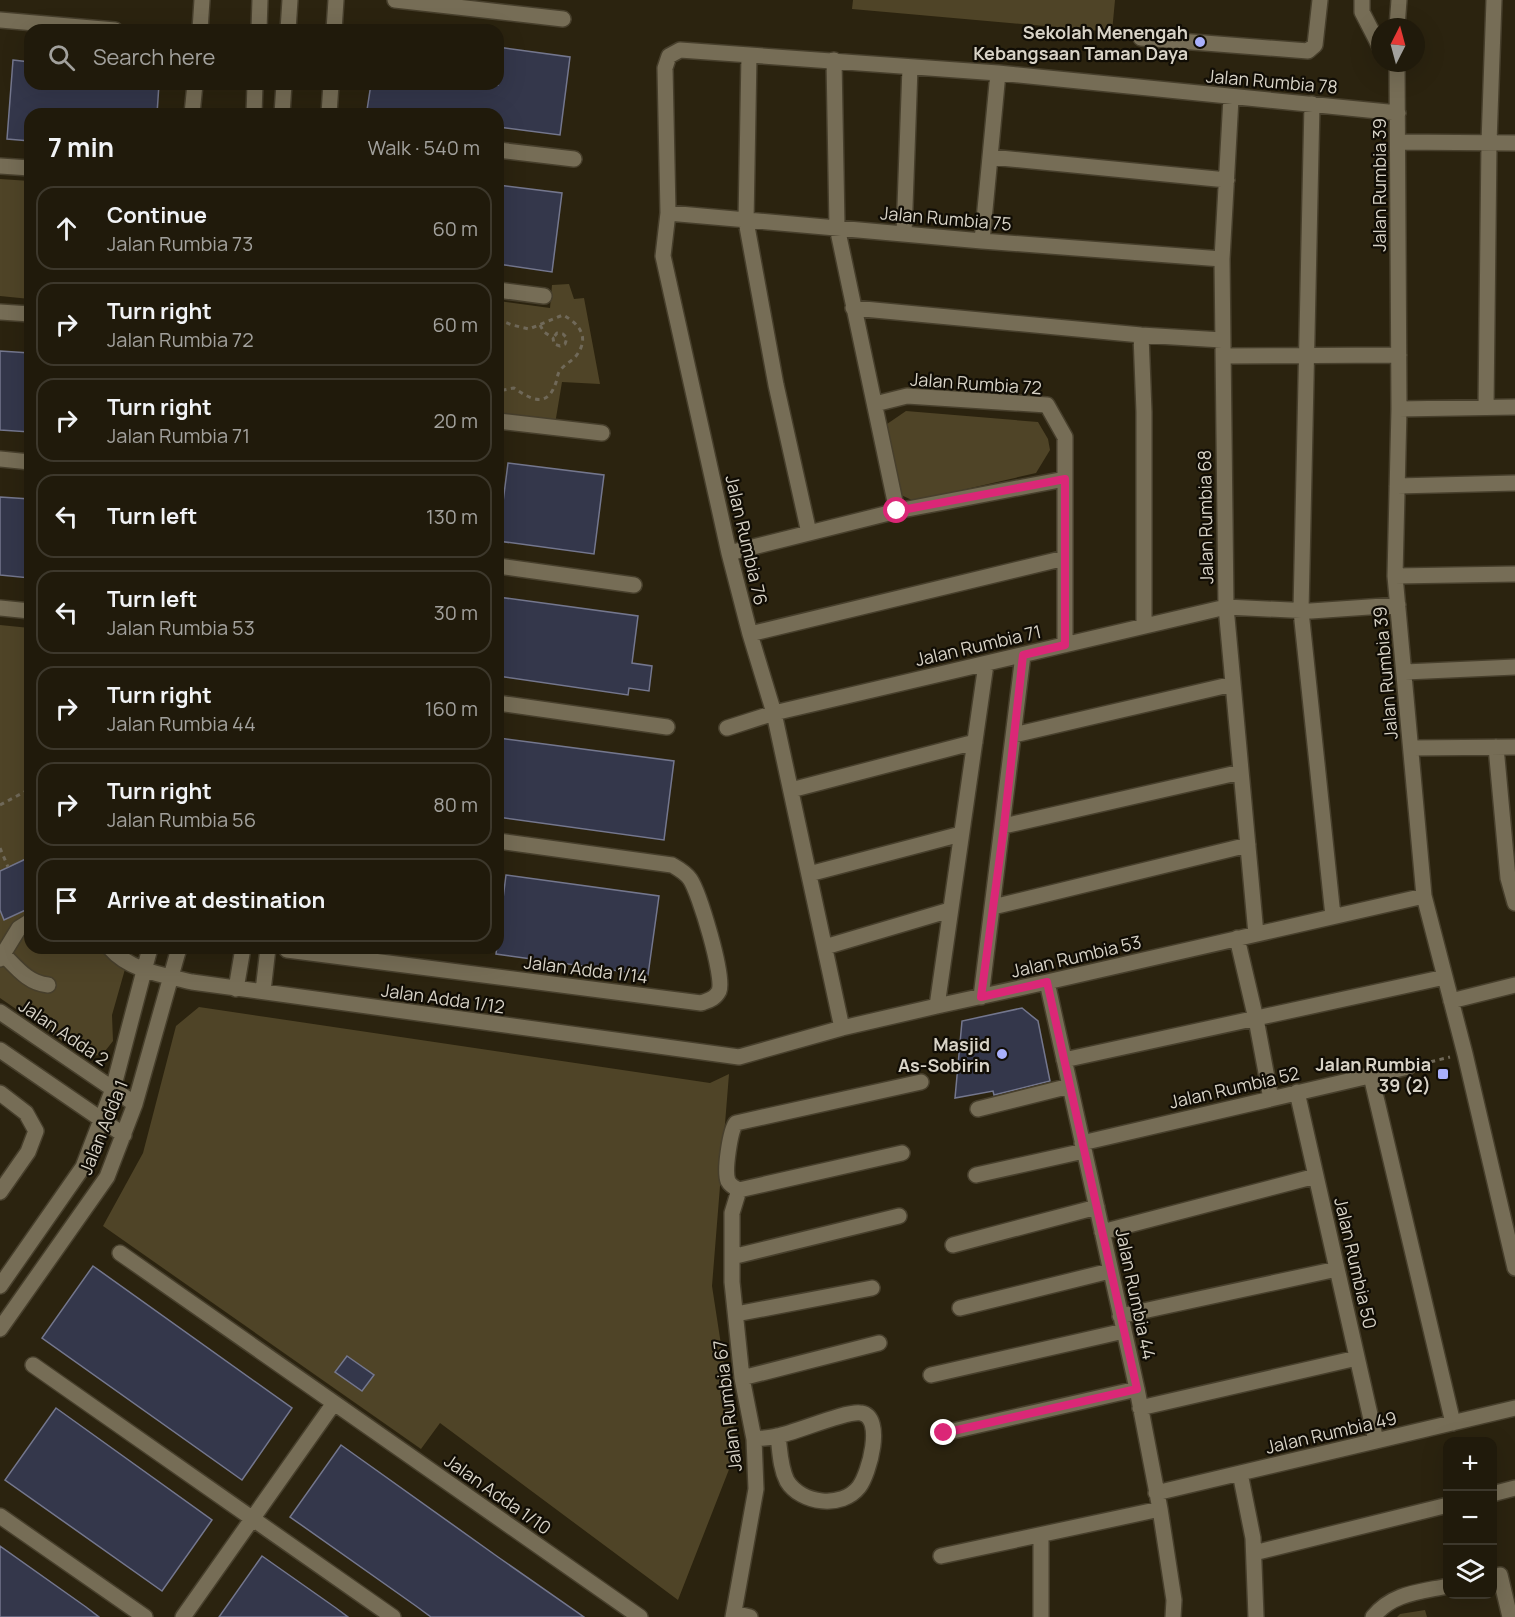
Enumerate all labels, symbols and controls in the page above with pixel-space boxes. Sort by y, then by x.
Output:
north arrow [1371,18,1425,72]
place label: Sekolah Menengah Kebangsaan Taman Daya [973,20,1188,65]
search box [24,24,504,90]
marker: Sekolah Menengah Kebangsaan Taman Daya [1193,35,1207,49]
icon: search [45,41,78,74]
text: Search here [93,42,215,72]
street label: Jalan Rumbia 78 [1205,63,1339,99]
street label: Jalan Rumbia 39 [1367,118,1391,252]
text: 7 min [48,129,114,165]
text: Walk · 540 m [367,134,480,161]
text: Continue [107,200,207,230]
street label: Jalan Rumbia 75 [879,200,1013,236]
icon: ahead [50,212,83,245]
text: 60 m [432,215,478,242]
text: Jalan Rumbia 73 [107,230,253,257]
text: Turn right [107,296,212,326]
icon: right [50,308,83,341]
text: 60 m [432,311,478,338]
text: Jalan Rumbia 72 [107,326,254,353]
street label: Jalan Rumbia 72 [909,366,1043,400]
text: Turn right [107,392,212,422]
icon: right [50,404,83,437]
text: 20 m [433,407,478,434]
text: Jalan Rumbia 71 [107,422,250,449]
street label: Jalan Rumbia 68 [1192,450,1218,584]
street label: Jalan Rumbia 76 [720,473,774,607]
route start [883,497,909,523]
icon: left [50,500,83,533]
text: Turn left [107,501,197,531]
text: 130 m [426,503,478,530]
text: Turn left [107,584,197,614]
icon: left [50,596,83,629]
text: 30 m [434,599,478,626]
street label: Jalan Rumbia 39 [1367,605,1403,741]
text: Jalan Rumbia 53 [107,614,255,641]
street label: Jalan Rumbia 71 [913,619,1043,671]
text: Turn right [107,680,212,710]
icon: right [50,692,83,725]
text: 160 m [425,695,478,722]
text: Jalan Rumbia 44 [107,710,256,737]
text: Turn right [107,776,212,806]
icon: right [50,788,83,821]
text: 80 m [433,791,478,818]
text: Jalan Rumbia 56 [107,806,256,833]
icon: arrive [50,884,83,917]
text: Arrive at destination [107,885,325,915]
street label: Jalan Rumbia 53 [1009,929,1143,983]
street label: Jalan Adda 1/14 [523,949,649,989]
street label: Jalan Adda 1/12 [380,977,506,1019]
street label: Jalan Adda 2 [14,993,114,1071]
place label: Masjid As-Sobirin [898,1032,990,1077]
marker: Masjid As-Sobirin [995,1047,1009,1061]
place label: Jalan Rumbia 39 (2) [1316,1052,1431,1097]
street label: Jalan Rumbia 52 [1167,1060,1301,1114]
marker: Jalan Rumbia 39 (2) [1436,1067,1450,1081]
street label: Jalan Adda 1 [73,1076,133,1178]
street label: Jalan Rumbia 50 [1329,1195,1383,1331]
street label: Jalan Rumbia 44 [1110,1226,1162,1362]
street label: Jalan Rumbia 67 [707,1339,747,1473]
street label: Jalan Rumbia 49 [1263,1405,1399,1459]
route end [930,1419,956,1445]
map controls [1443,1437,1497,1599]
button: + [1443,1437,1497,1491]
street label: Jalan Adda 1/10 [440,1448,556,1540]
button: − [1443,1491,1497,1545]
button: layers [1443,1545,1497,1599]

